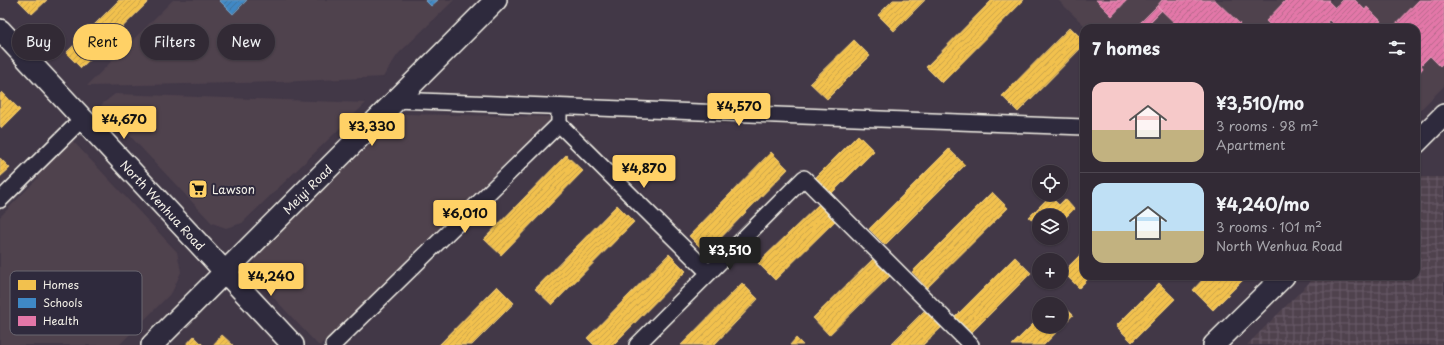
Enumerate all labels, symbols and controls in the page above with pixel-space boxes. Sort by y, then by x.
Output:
chip: Buy [12,24,65,60]
chip: Rent [73,24,132,60]
chip: Filters [140,24,209,60]
chip: New [217,24,275,60]
text: 7 homes [1092,35,1160,61]
icon: filters [1386,37,1408,59]
text: ¥3,510/mo [1216,90,1304,116]
pin: ¥4,570 [706,93,772,127]
text: ¥4,570 [716,96,762,115]
icon: home [1124,98,1172,146]
pin: ¥4,670 [91,106,157,140]
text: ¥4,670 [101,109,147,128]
pin: ¥3,330 [339,113,405,147]
text: ¥3,330 [349,116,395,135]
text: 3 rooms · 98 m² [1216,116,1318,135]
text: Apartment [1216,135,1285,154]
pin: ¥4,870 [611,155,677,189]
street label: North Wenhua Road [116,156,209,254]
text: ¥4,870 [621,158,667,177]
street label: Meiyi Road [278,160,336,218]
map controls [1032,165,1068,333]
button: locate [1032,165,1068,201]
supermarket icon: Lawson [187,178,209,200]
place label: Lawson [212,180,255,198]
text: ¥4,240/mo [1216,191,1310,217]
icon: home [1124,199,1172,247]
pin: ¥6,010 [432,200,498,234]
text: ¥6,010 [442,203,488,222]
button: layers [1032,209,1068,245]
text: 3 rooms · 101 m² [1216,217,1322,236]
text: North Wenhua Road [1216,236,1342,255]
pin: ¥3,510 [697,237,763,271]
text: ¥3,510 [709,240,751,259]
button: + [1032,253,1068,289]
pin: ¥4,240 [238,263,304,297]
text: ¥4,240 [247,266,295,285]
legend [10,271,142,335]
text: Homes [43,276,79,293]
text: Schools [43,294,83,311]
button: − [1032,297,1068,333]
text: Health [43,312,79,329]

